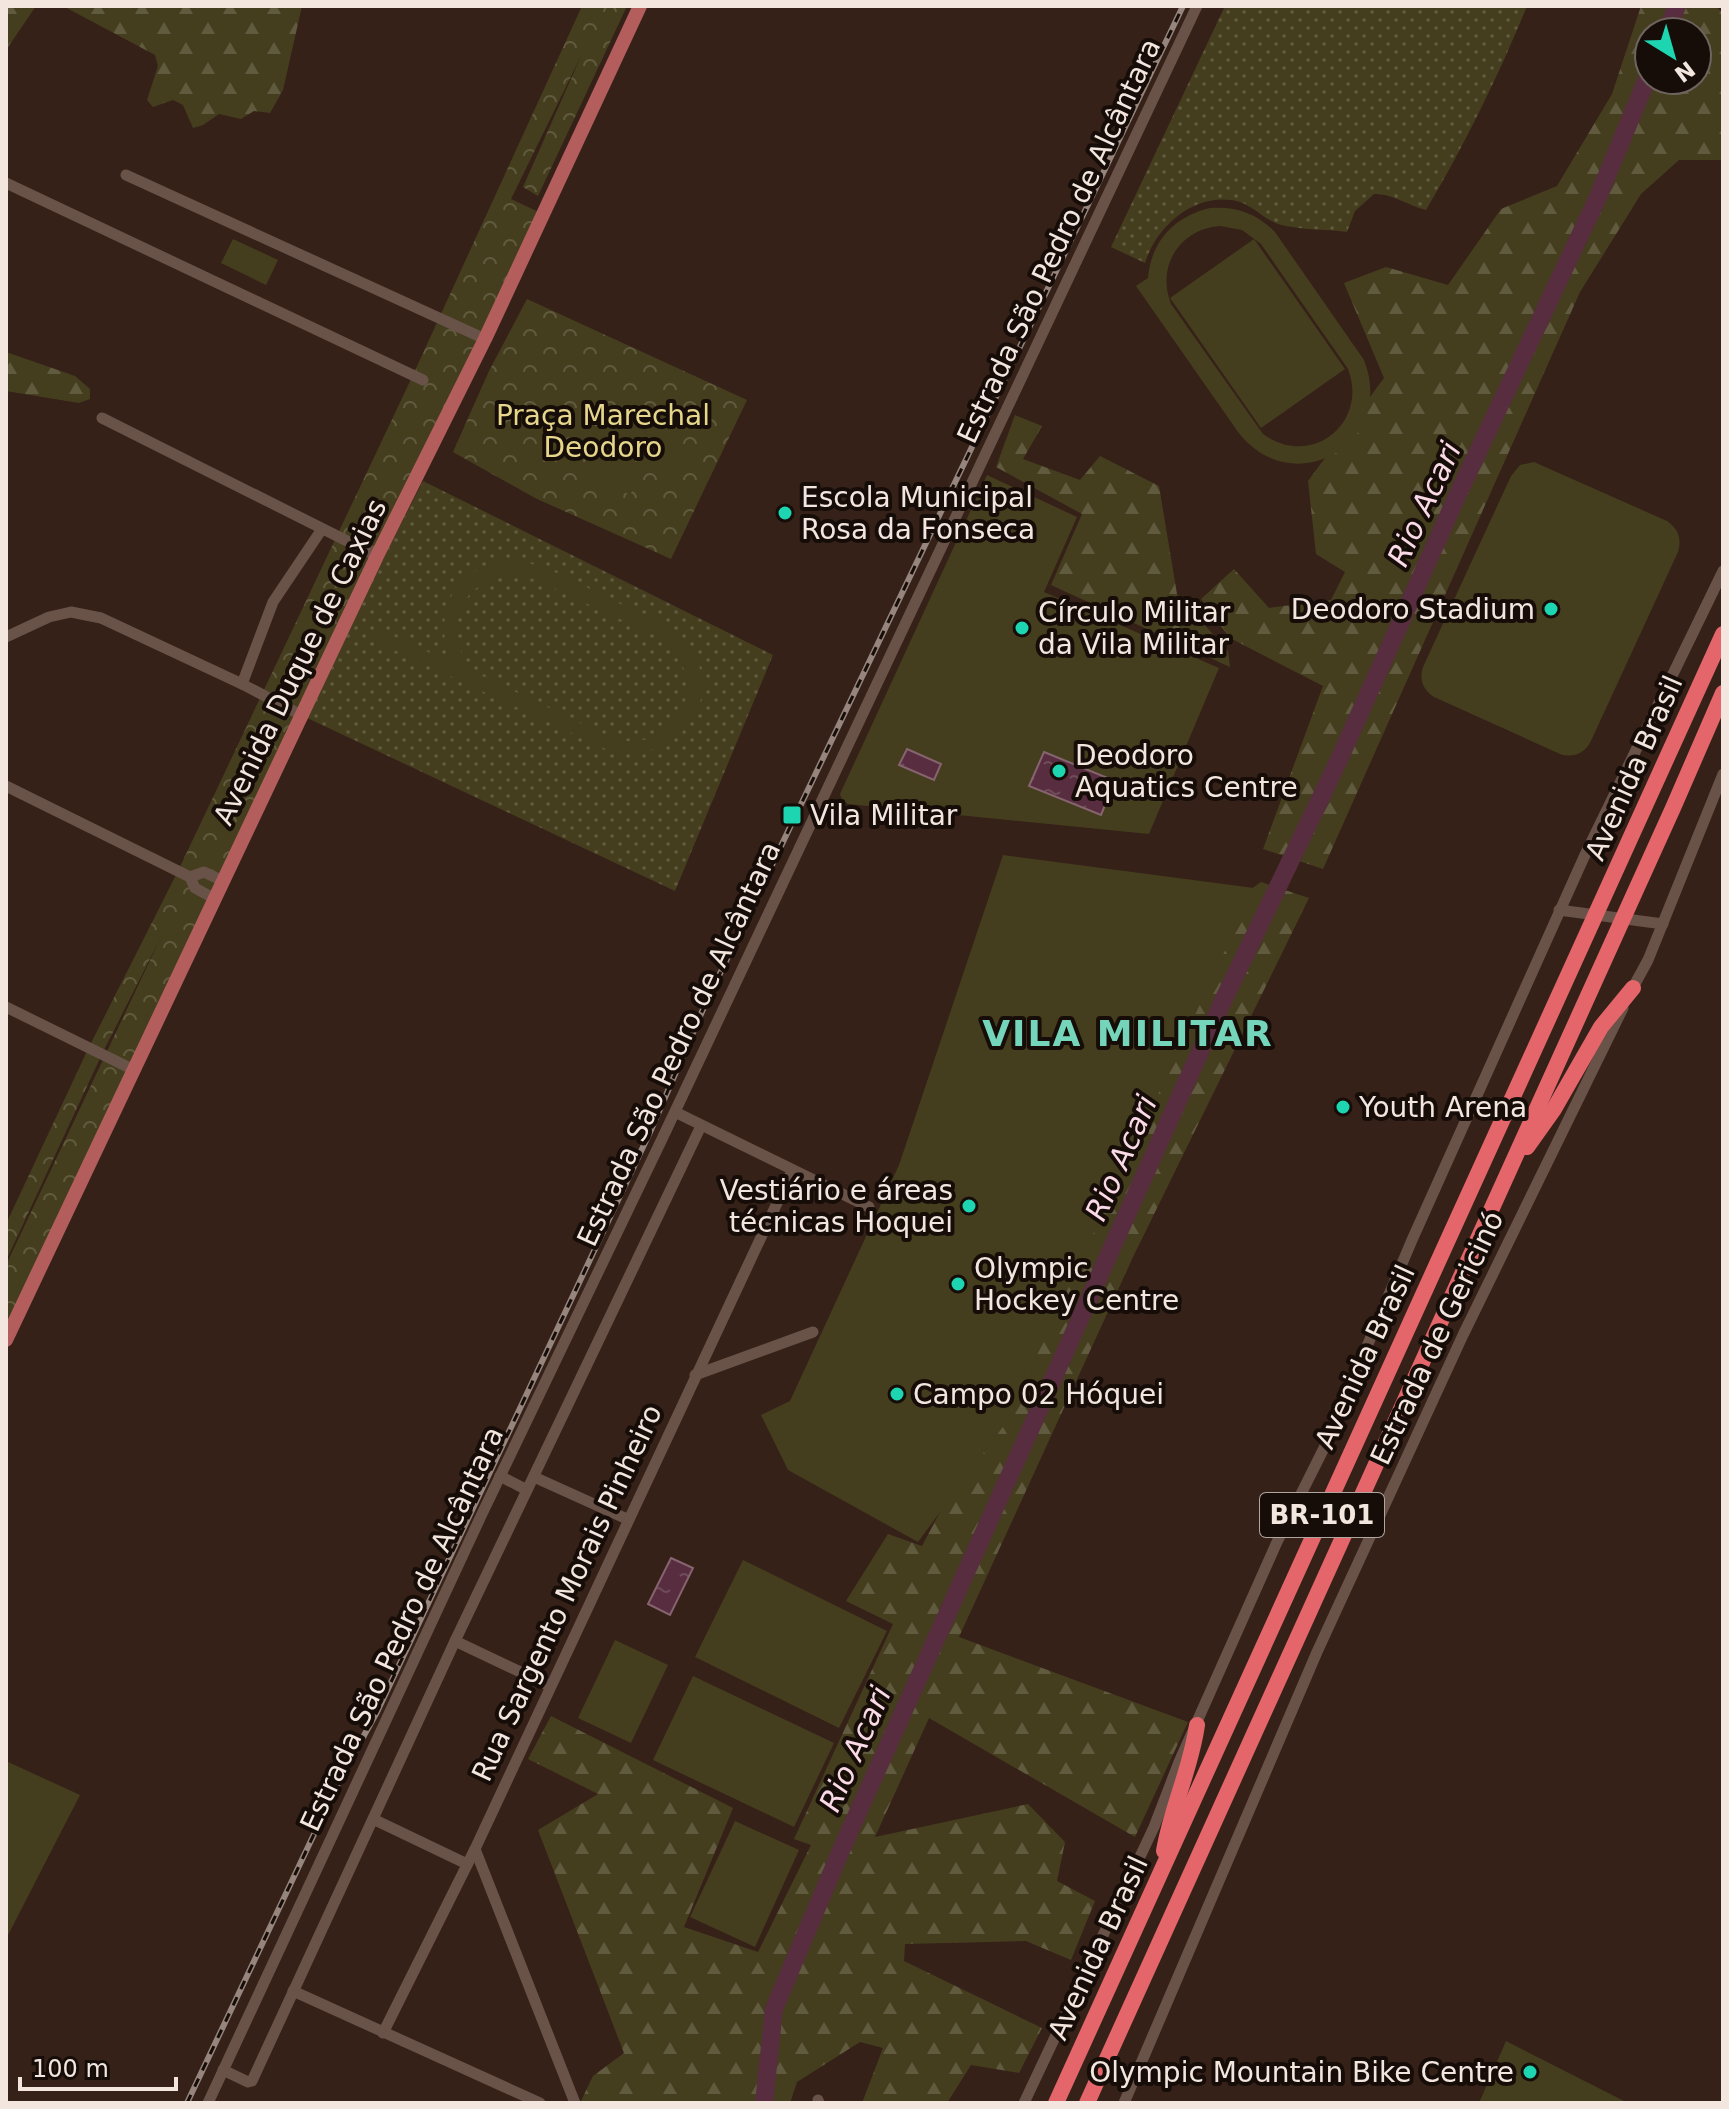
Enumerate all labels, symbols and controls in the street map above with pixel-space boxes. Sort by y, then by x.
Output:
north arrow [1633,16,1713,96]
street label: Estrada São Pedro de Alcântara [951,34,1167,448]
text: N [1670,56,1700,87]
park label: Praça Marechal Deodoro [496,399,710,464]
water label: Rio Acari [1380,436,1468,572]
place label: Escola Municipal Rosa da Fonseca [801,481,1035,546]
street label: Avenida Duque de Caxias [207,494,393,830]
marker: Escola Municipal Rosa da Fonseca [776,504,794,522]
place label: Deodoro Stadium [1291,593,1535,626]
place label: Círculo Militar da Vila Militar [1038,596,1231,661]
marker: Deodoro Stadium [1542,600,1560,618]
marker: Círculo Militar da Vila Militar [1013,619,1031,637]
street label: Avenida Brasil [1579,671,1689,865]
place label: Deodoro Aquatics Centre [1075,739,1298,804]
marker: Deodoro Aquatics Centre [1050,762,1068,780]
place label: Vila Militar [810,799,958,832]
marker: Vila Militar [781,804,803,826]
street label: Estrada São Pedro de Alcântara [571,837,787,1251]
district label: VILA MILITAR [982,1013,1274,1054]
water label: Rio Acari [1078,1089,1164,1226]
place label: Youth Arena [1358,1091,1527,1124]
marker: Youth Arena [1334,1098,1352,1116]
place label: Vestiário e áreas técnicas Hoquei [720,1174,953,1239]
marker: Vestiário e áreas técnicas Hoquei [960,1197,978,1215]
street label: Estrada de Gericinó [1364,1206,1510,1470]
place label: Olympic Hockey Centre [974,1252,1179,1317]
street label: Avenida Brasil [1308,1260,1422,1454]
marker: Olympic Hockey Centre [949,1275,967,1293]
place label: Campo 02 Hóquei [913,1378,1164,1411]
marker: Campo 02 Hóquei [888,1385,906,1403]
street label: Rua Sargento Morais Pinheiro [465,1400,669,1786]
street label: Estrada São Pedro de Alcântara [294,1422,510,1836]
road number: BR-101 [1260,1493,1384,1537]
water label: Rio Acari [812,1680,898,1817]
street label: Avenida Brasil [1041,1851,1155,2045]
scale bar [20,2041,176,2091]
text: 100 m [32,2055,109,2083]
place label: Olympic Mountain Bike Centre [1089,2056,1514,2089]
marker: Olympic Mountain Bike Centre [1521,2063,1539,2081]

